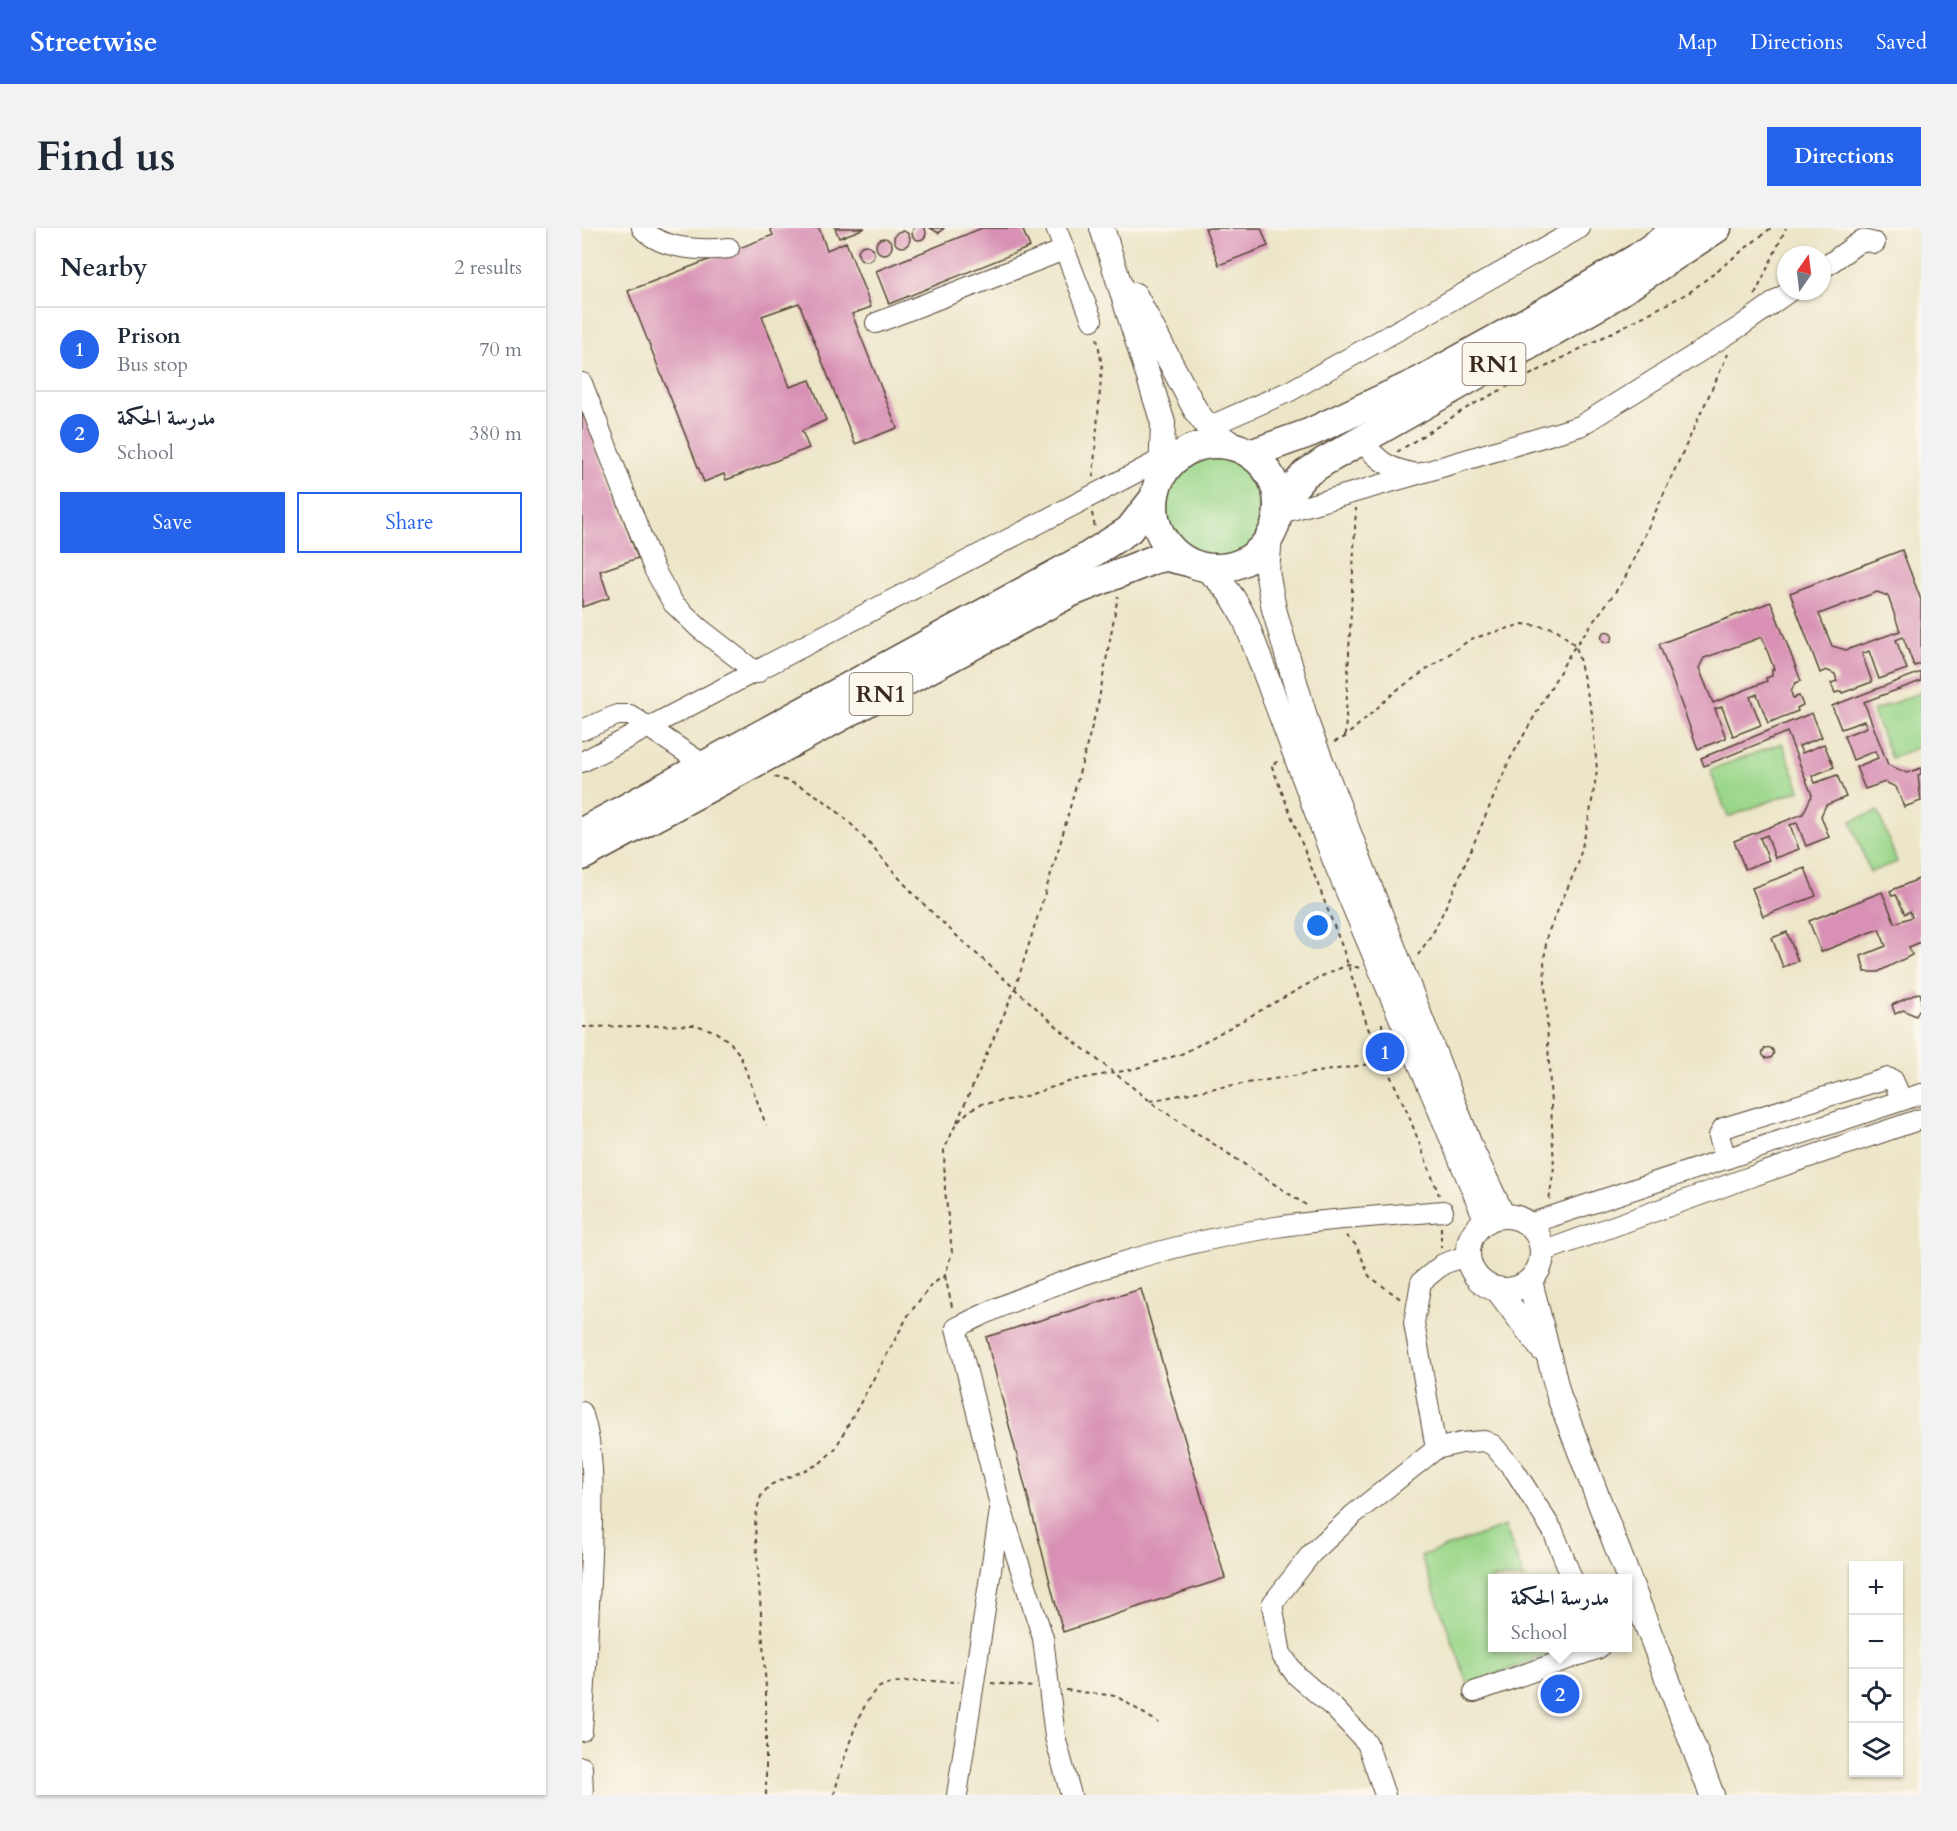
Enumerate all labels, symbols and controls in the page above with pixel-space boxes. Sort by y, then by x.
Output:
text: Streetwise [30,23,158,61]
text: Map [1677,28,1717,57]
text: Directions [1750,28,1843,57]
text: Saved [1876,28,1927,57]
button: Directions [1767,127,1921,186]
text: Find us [36,128,176,185]
north arrow [1777,246,1831,300]
text: Nearby [60,250,148,285]
text: 2 results [454,254,522,281]
text: Prison [117,321,181,351]
text: 1 [74,336,85,363]
text: 70 m [479,336,522,363]
road number: RN1 [1462,343,1526,385]
text: Bus stop [117,351,188,378]
text: مدرسة الحكمة [117,403,216,433]
text: 2 [74,420,85,447]
text: 380 m [469,420,522,447]
text: School [117,439,174,466]
button: Save [60,492,285,553]
button: Share [297,492,522,553]
road number: RN1 [850,673,912,715]
your location [1303,911,1332,940]
pin: 1 [1366,1030,1404,1074]
map controls [1849,1561,1903,1777]
button: + [1849,1561,1903,1615]
popup [1488,1574,1632,1652]
text: مدرسة الحكمة [1511,1583,1609,1613]
button: − [1849,1615,1903,1669]
text: School [1511,1619,1568,1646]
button: locate [1849,1669,1903,1723]
pin: 2 [1540,1672,1580,1716]
button: layers [1849,1723,1903,1777]

